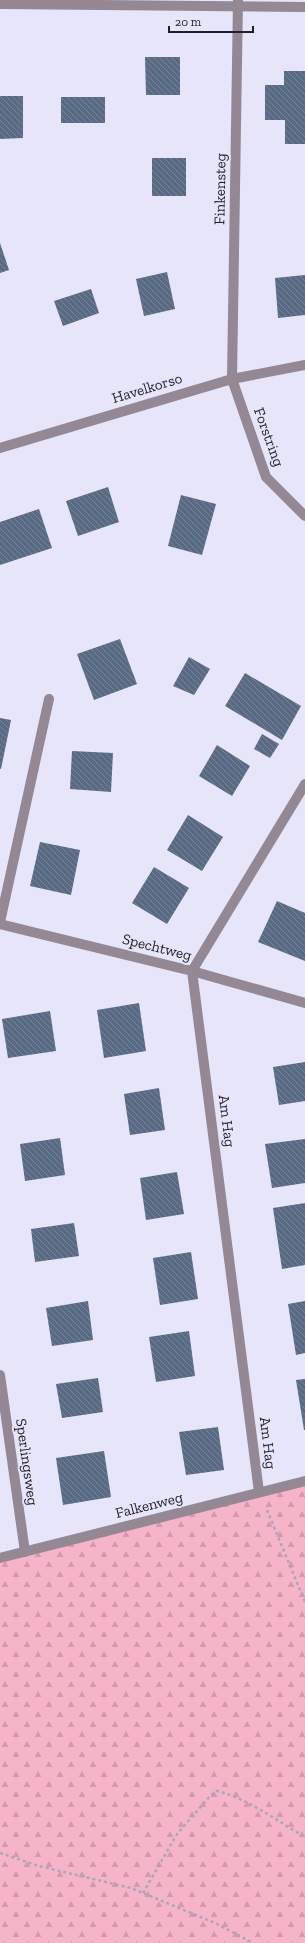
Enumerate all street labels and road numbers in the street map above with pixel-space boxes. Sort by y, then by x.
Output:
street label: Finkensteg [210,153,230,225]
street label: Havelkorso [110,369,185,407]
street label: Forstring [250,405,288,469]
street label: Spechtweg [120,930,194,964]
street label: Am Hag [215,1094,239,1148]
street label: Am Hag [256,1416,280,1470]
street label: Sperlingsweg [12,1417,42,1507]
street label: Falkenweg [113,1488,185,1522]

